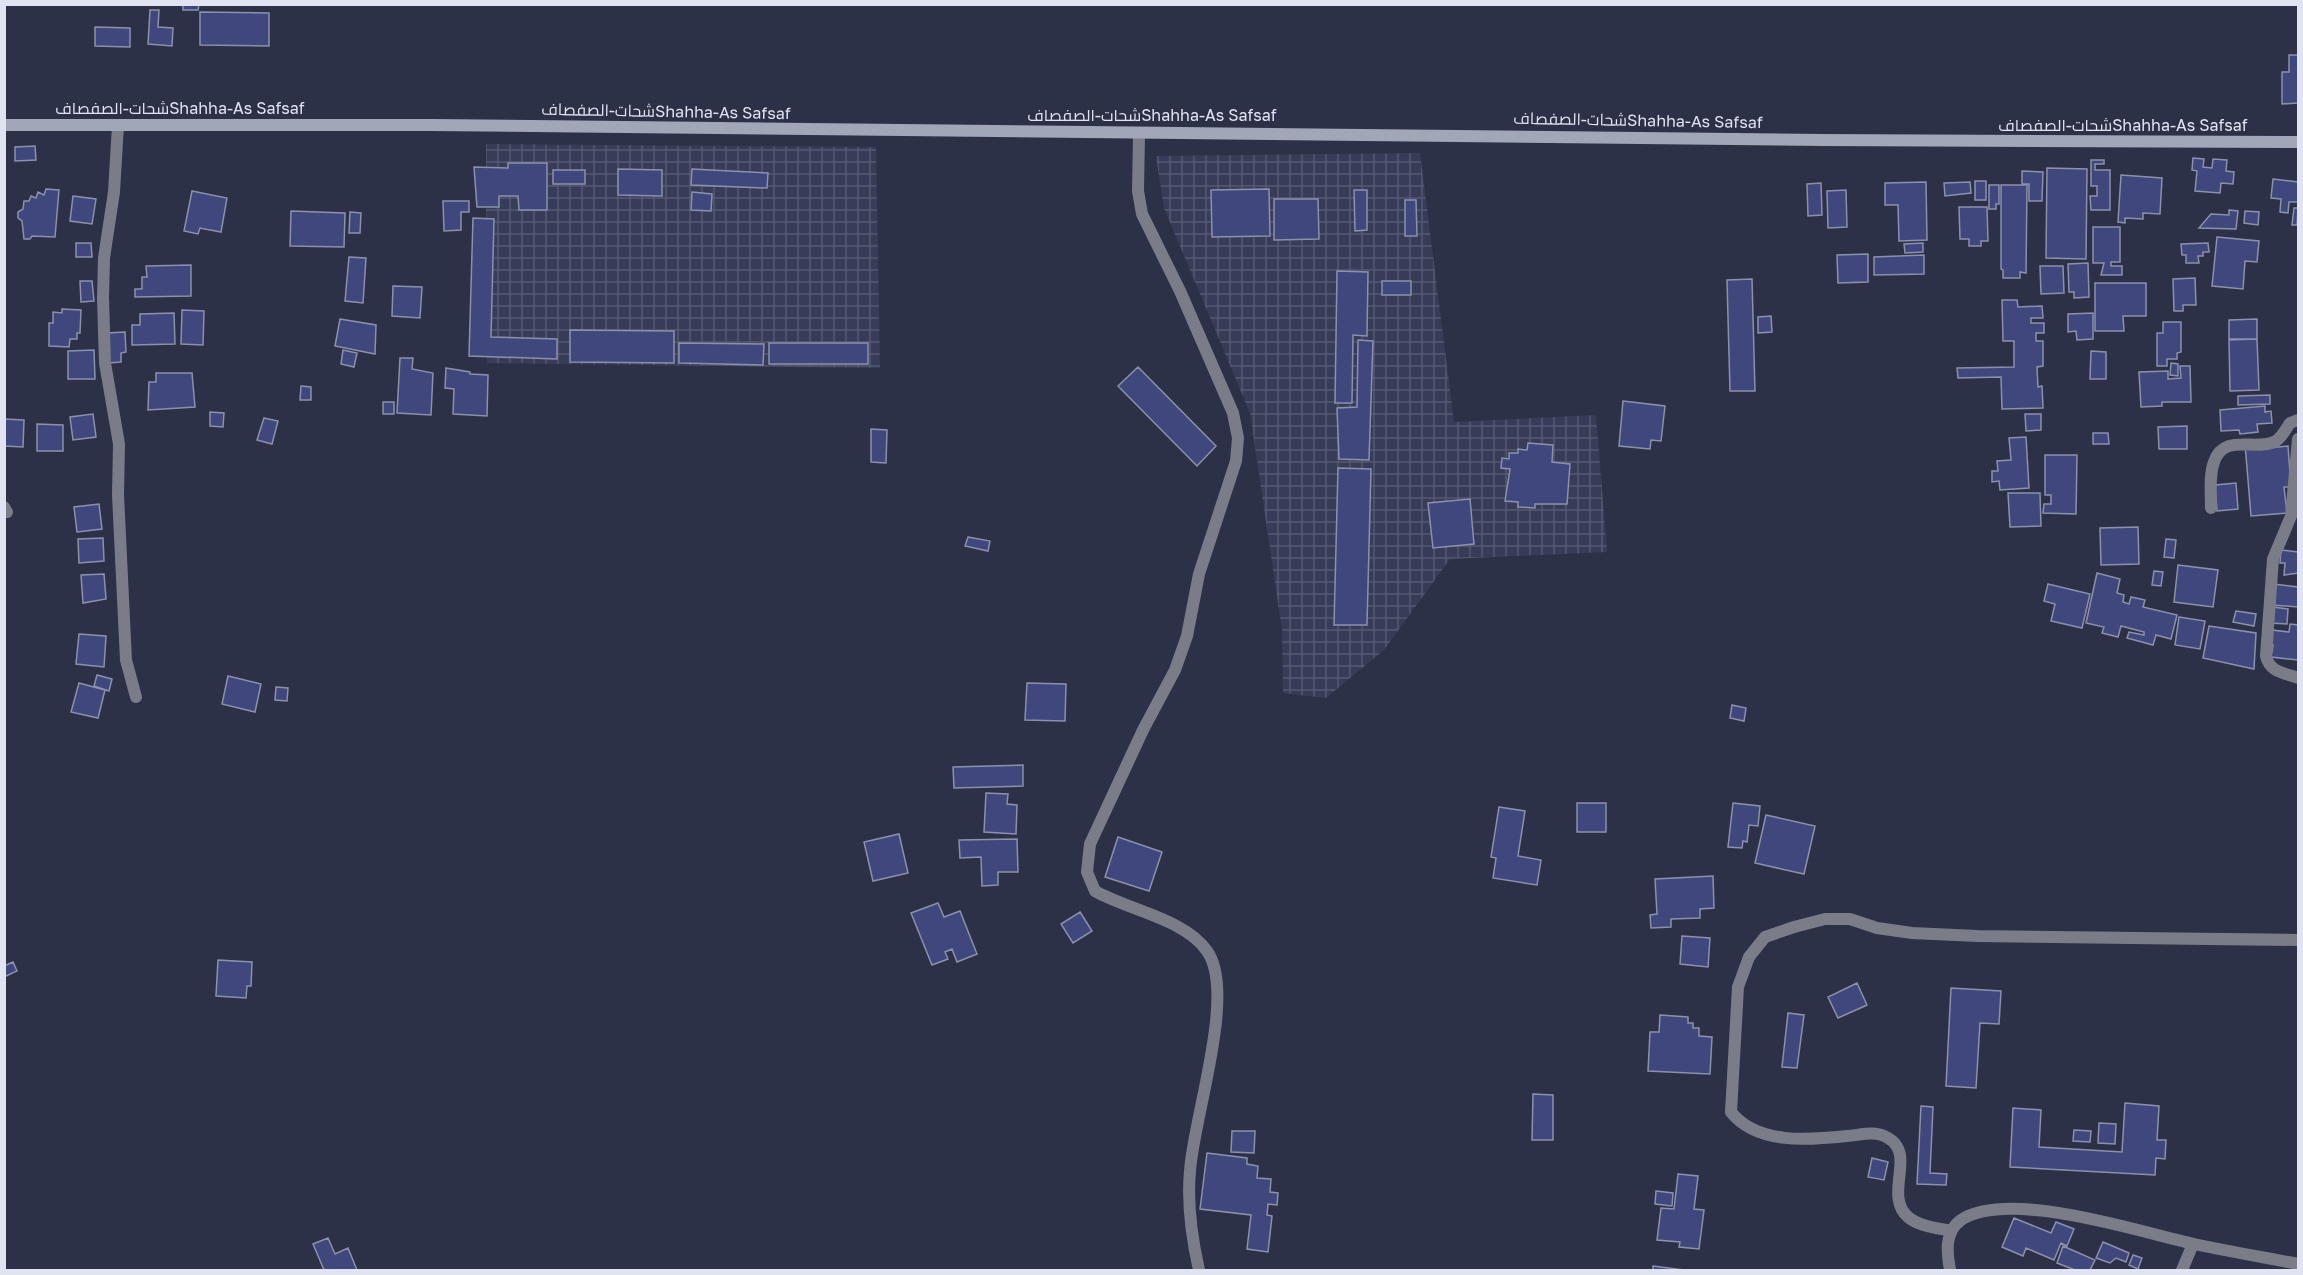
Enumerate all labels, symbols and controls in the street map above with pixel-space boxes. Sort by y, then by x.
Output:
street label: شحات-الصفصافShahha-As Safsaf [55,98,305,118]
street label: شحات-الصفصافShahha-As Safsaf [541,99,791,123]
street label: شحات-الصفصافShahha-As Safsaf [1027,105,1277,125]
street label: شحات-الصفصافShahha-As Safsaf [1513,108,1763,132]
street label: شحات-الصفصافShahha-As Safsaf [1998,115,2248,135]

